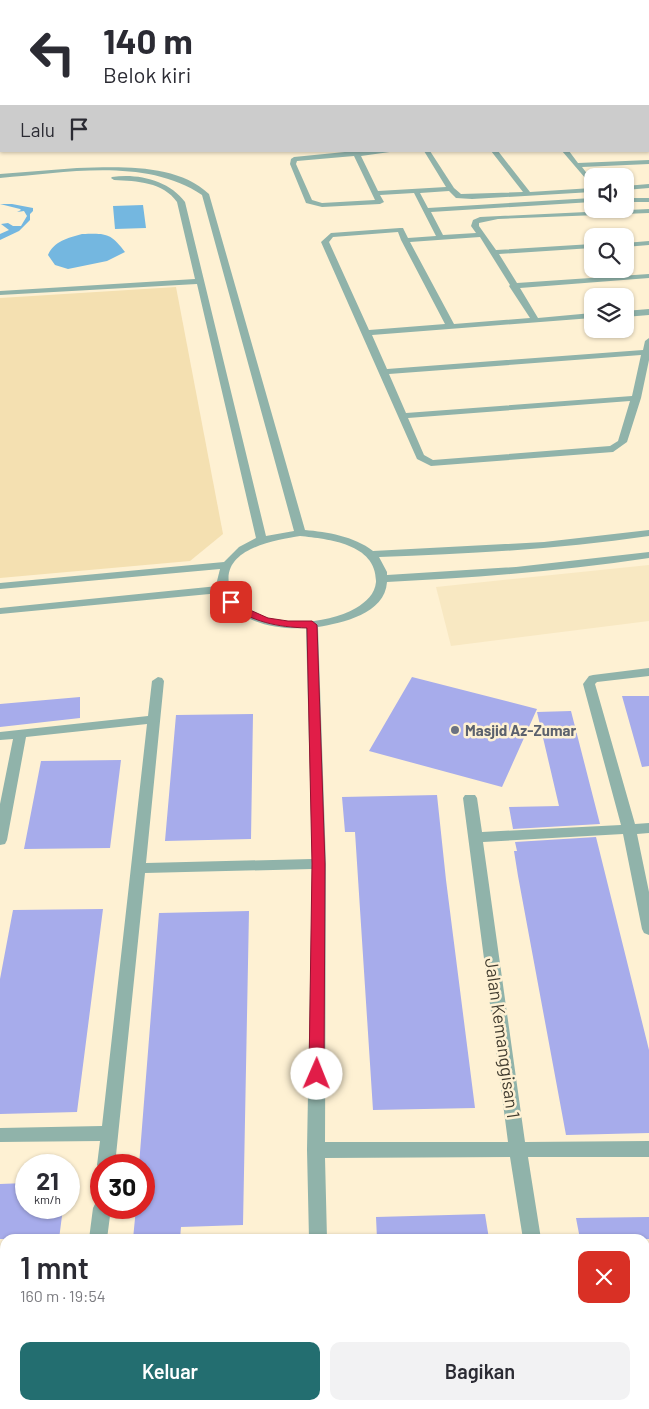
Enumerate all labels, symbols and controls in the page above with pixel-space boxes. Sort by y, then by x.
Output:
text: 140 m [103,19,193,61]
icon: left [20,20,85,85]
text: Belok kiri [103,61,191,87]
icon: arrive [65,115,93,143]
text: Lalu [20,118,55,141]
map controls [584,168,634,338]
button: sound [584,168,634,218]
button: search [584,228,634,278]
button: layers [584,288,634,338]
pin [210,581,252,623]
icon: arrive [217,588,245,616]
place label: Masjid Az-Zumar [465,721,576,739]
marker: Masjid Az-Zumar [449,724,461,736]
street label: Jalan Kemanggisan 1 [481,956,525,1120]
position arrow [290,1047,342,1099]
speed limit sign: 30 [90,1154,155,1219]
text: 21 [36,1165,59,1195]
text: km/h [34,1192,61,1206]
text: 1 mnt [20,1249,89,1285]
button: close [578,1251,630,1303]
text: 160 m · 19:54 [20,1286,105,1305]
button: Keluar [20,1342,320,1400]
button: Bagikan [330,1342,630,1400]

